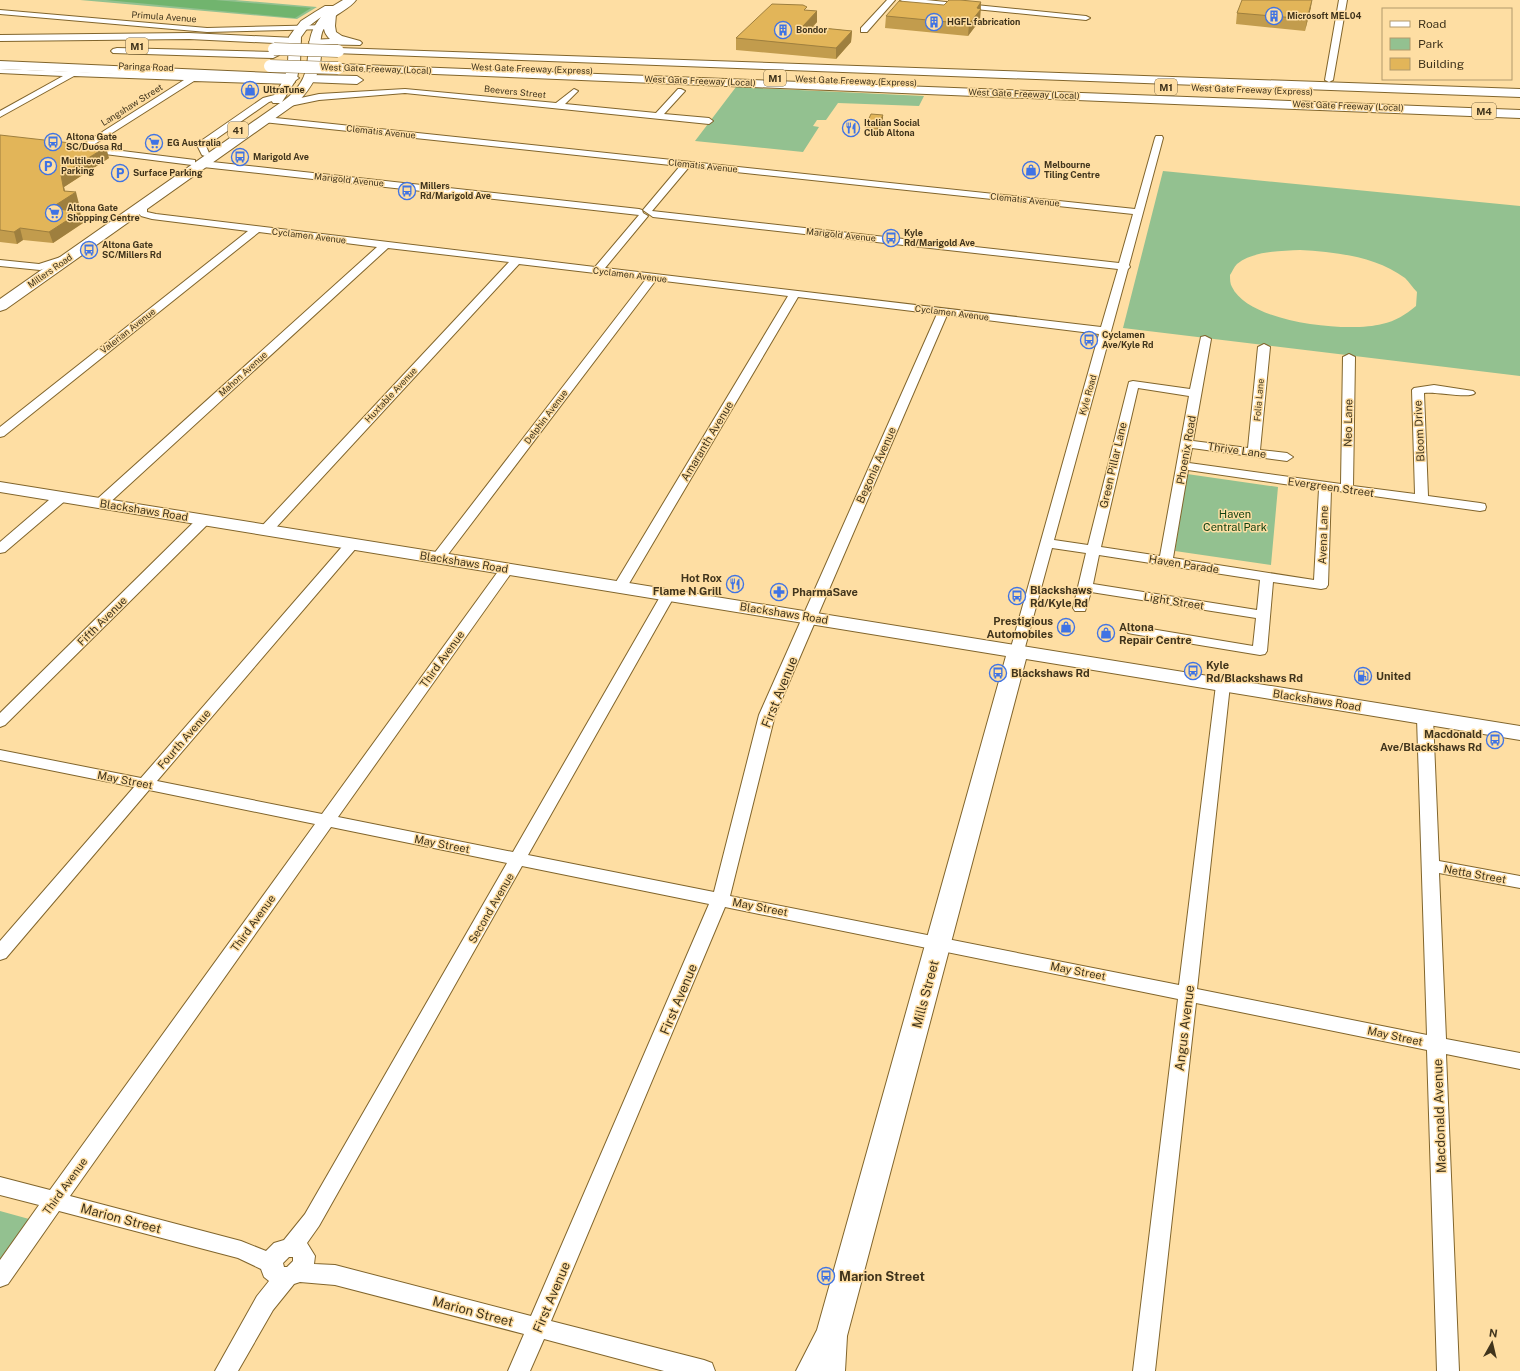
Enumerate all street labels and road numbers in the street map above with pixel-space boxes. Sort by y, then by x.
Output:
street label: Primula Avenue [131,9,197,24]
road number: M1 [126,38,148,54]
street label: Paringa Road [118,60,174,73]
street label: West Gate Freeway (Local) [320,61,432,76]
street label: West Gate Freeway (Express) [471,61,593,76]
road number: M1 [764,70,786,86]
street label: West Gate Freeway (Local) [644,73,756,88]
street label: West Gate Freeway (Express) [795,73,917,88]
road number: M1 [1155,79,1177,95]
street label: Langshaw Street [99,81,165,128]
street label: West Gate Freeway (Express) [1191,82,1313,97]
street label: Beevers Street [484,83,547,100]
street label: West Gate Freeway (Local) [968,86,1080,101]
street label: West Gate Freeway (Local) [1292,98,1404,113]
road number: M4 [1472,103,1496,119]
road number: 41 [228,122,248,138]
street label: Clematis Avenue [346,122,416,141]
street label: Clematis Avenue [668,156,738,175]
street label: Marigold Avenue [314,170,385,189]
street label: Clematis Avenue [990,190,1060,209]
street label: Cyclamen Avenue [271,225,347,246]
street label: Marigold Avenue [806,225,877,244]
street label: Millers Road [25,251,74,290]
street label: Cyclamen Avenue [592,264,668,285]
street label: Cyclamen Avenue [914,302,990,323]
street label: Valerian Avenue [98,306,158,356]
street label: Mahon Avenue [216,349,269,398]
street label: Huxtable Avenue [362,365,419,425]
street label: Kyle Road [1076,373,1099,416]
street label: Folia Lane [1251,378,1266,422]
street label: Delphin Avenue [522,387,570,446]
street label: Amaranth Avenue [678,399,736,483]
street label: Neo Lane [1342,399,1354,447]
street label: Bloom Drive [1411,400,1427,462]
street label: Phoenix Road [1174,415,1198,485]
street label: Green Pillar Lane [1097,421,1129,509]
street label: Begonia Avenue [854,425,898,505]
street label: Thrive Lane [1207,440,1267,460]
street label: Evergreen Street [1287,475,1375,499]
street label: Blackshaws Road [99,497,189,523]
street label: Avena Lane [1316,505,1330,565]
street label: Blackshaws Road [419,549,509,575]
street label: Haven Parade [1148,553,1220,575]
street label: Light Street [1143,590,1205,612]
street label: Fifth Avenue [75,594,129,648]
street label: Blackshaws Road [739,600,829,626]
street label: Third Avenue [417,628,467,690]
street label: First Avenue [758,654,801,730]
street label: Blackshaws Road [1272,687,1362,713]
street label: Fourth Avenue [155,707,213,771]
street label: May Street [96,769,154,791]
street label: May Street [413,833,471,855]
street label: Netta Street [1443,863,1507,885]
street label: Second Avenue [466,871,516,945]
street label: Third Avenue [228,892,278,954]
street label: May Street [731,896,789,918]
street label: Mills Street [909,958,942,1030]
street label: May Street [1049,960,1107,982]
street label: First Avenue [657,962,700,1037]
street label: Angus Avenue [1172,984,1197,1072]
street label: May Street [1366,1024,1424,1048]
street label: Macdonald Avenue [1430,1058,1449,1174]
street label: Third Avenue [40,1155,90,1217]
street label: Marion Street [79,1201,163,1236]
street label: First Avenue [530,1260,573,1335]
street label: Marion Street [431,1294,515,1329]

